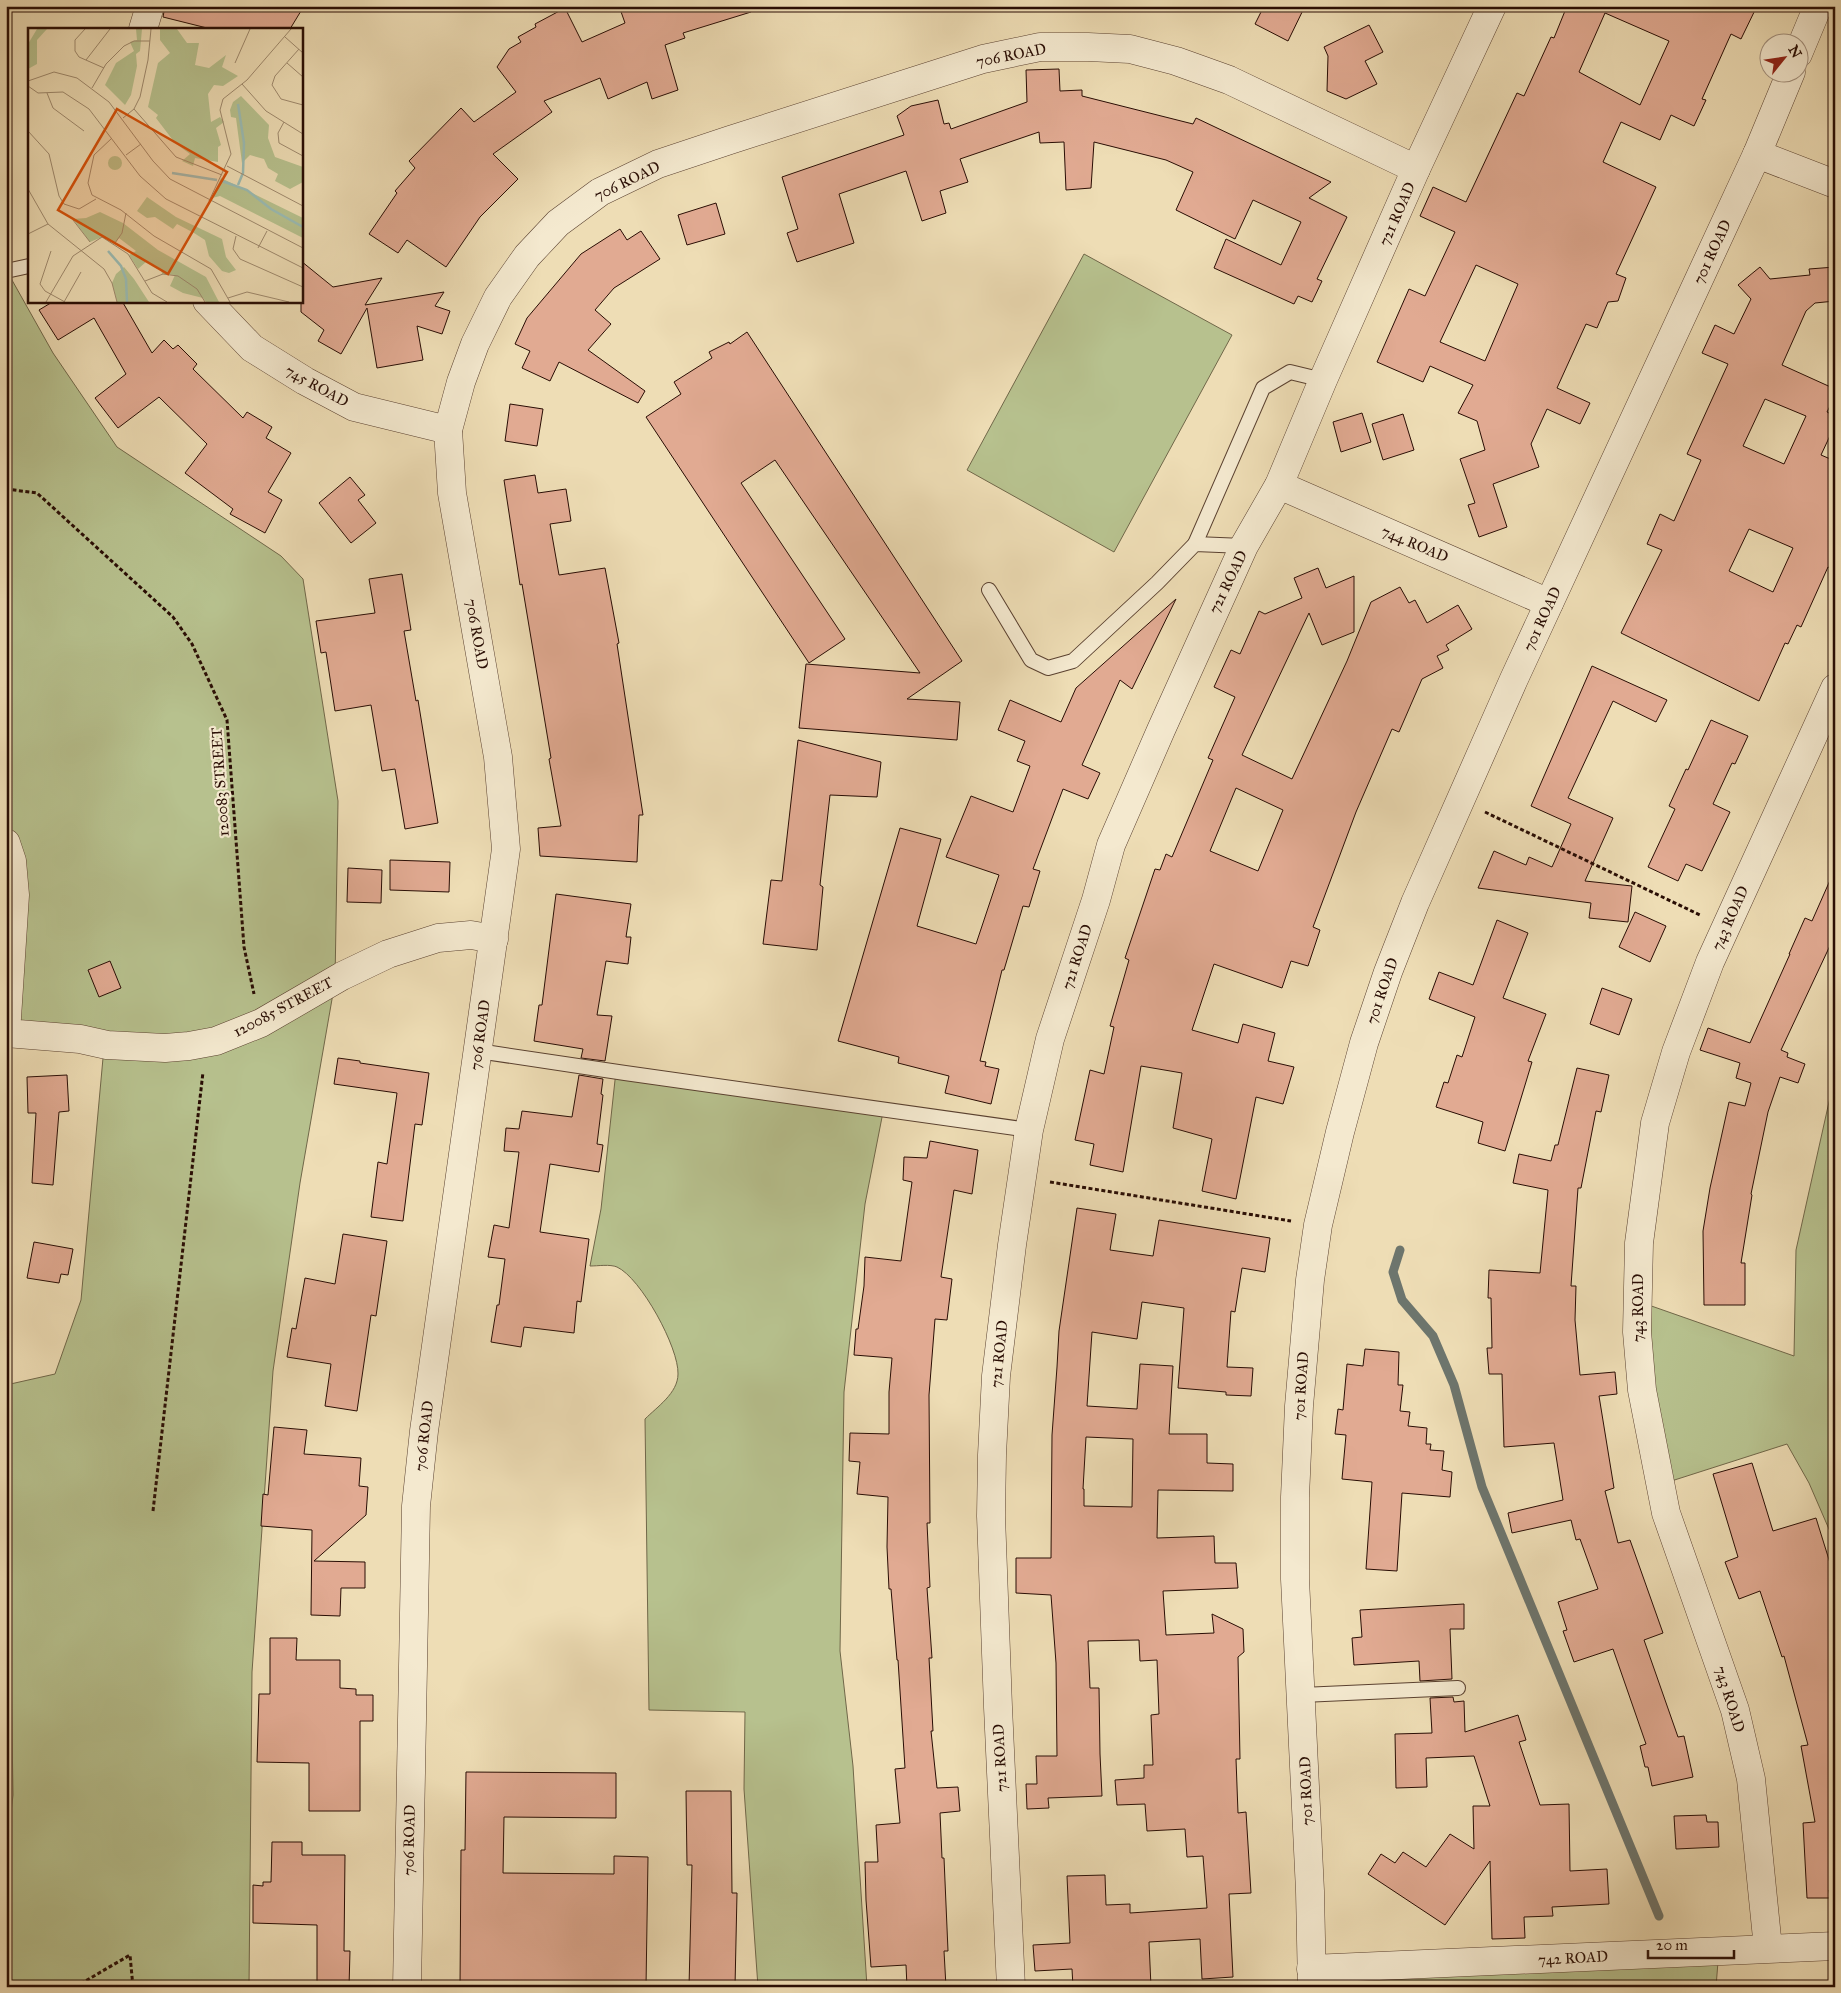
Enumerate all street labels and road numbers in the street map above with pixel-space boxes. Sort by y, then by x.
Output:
street label: 706 ROAD [974,39,1048,71]
street label: 706 ROAD [591,157,663,205]
street label: 721 ROAD [1375,179,1419,249]
street label: 701 ROAD [1689,217,1735,287]
street label: 745 ROAD [282,361,352,411]
street label: 744 ROAD [1379,522,1451,566]
street label: 721 ROAD [1205,547,1251,616]
street label: 701 ROAD [1519,584,1565,654]
street label: 706 ROAD [462,597,492,671]
street label: 120083 STREET [207,727,233,837]
street label: 743 ROAD [1708,883,1752,953]
street label: 721 ROAD [1058,922,1096,992]
street label: 701 ROAD [1362,955,1402,1027]
street label: 120085 STREET [230,973,336,1041]
street label: 706 ROAD [466,998,494,1071]
street label: 743 ROAD [1629,1274,1647,1342]
street label: 721 ROAD [986,1319,1012,1389]
street label: 701 ROAD [1290,1351,1312,1421]
street label: 706 ROAD [411,1399,437,1472]
street label: 743 ROAD [1711,1664,1749,1735]
street label: 721 ROAD [989,1723,1011,1792]
street label: 701 ROAD [1296,1756,1316,1826]
street label: 706 ROAD [399,1804,419,1876]
street label: 742 ROAD [1538,1947,1609,1969]

